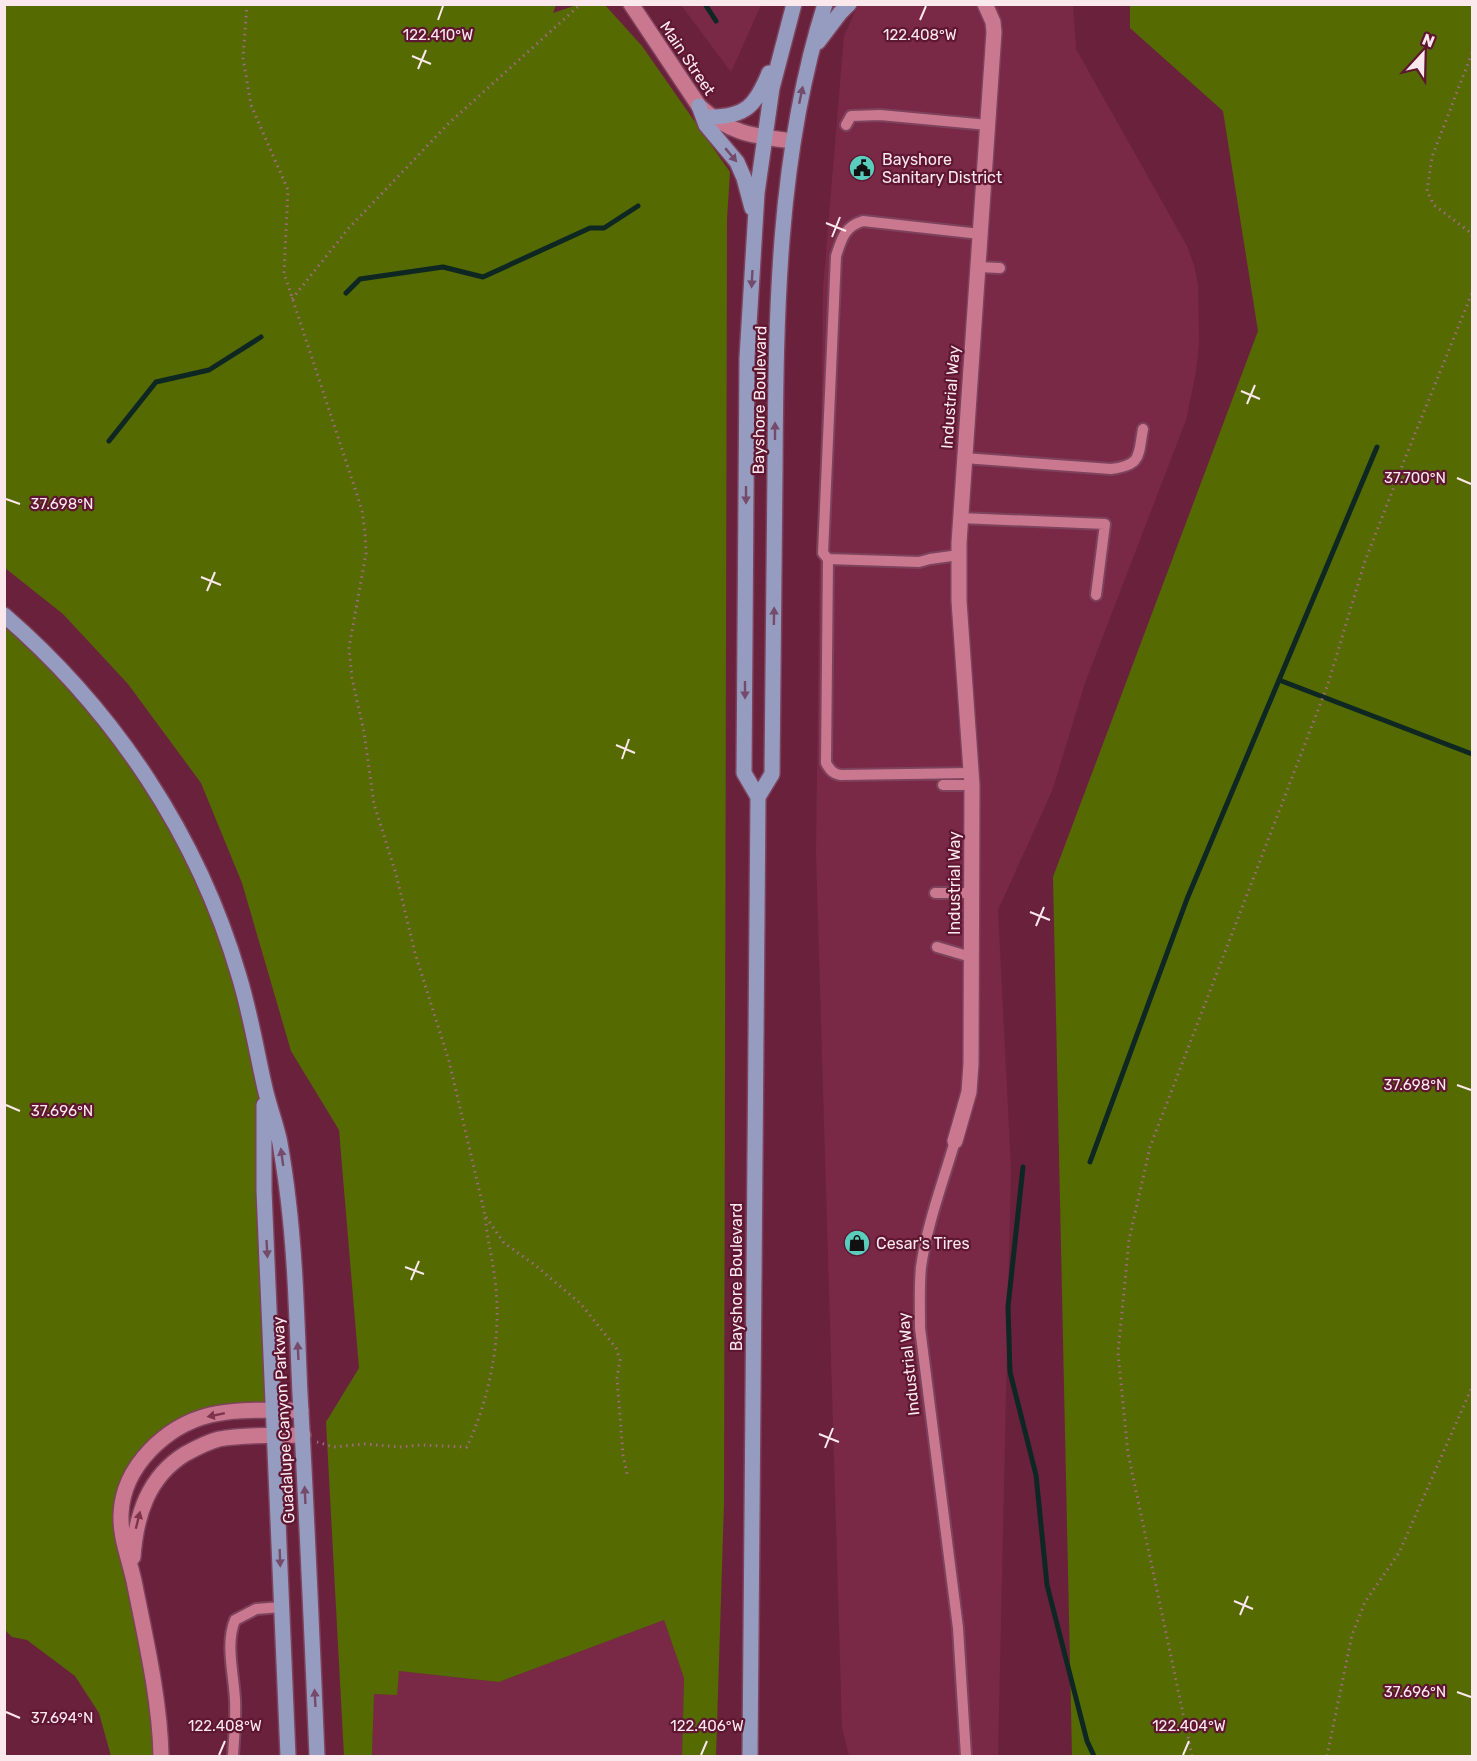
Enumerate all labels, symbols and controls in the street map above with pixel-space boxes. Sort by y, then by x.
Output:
street label: Main Street [656,18,719,99]
north arrow [1393,24,1453,84]
text: 122.410°W [403,26,473,44]
text: 122.408°W [883,26,957,44]
text: N [1420,30,1437,52]
one-way arrow [797,85,807,104]
one-way arrow [724,147,736,162]
place label: Bayshore Sanitary District [882,150,1002,187]
public building icon: Bayshore Sanitary District [847,153,877,183]
one-way arrow [747,270,757,289]
street label: Bayshore Boulevard [749,326,770,475]
street label: Industrial Way [937,344,964,450]
one-way arrow [770,422,780,441]
text: 37.700°N [1384,469,1446,487]
one-way arrow [741,485,751,504]
text: 37.698°N [30,495,94,513]
one-way arrow [769,607,779,626]
one-way arrow [740,680,750,699]
street label: Industrial Way [945,831,964,935]
text: 37.698°N [1383,1076,1447,1094]
text: 37.696°N [31,1102,93,1120]
one-way arrow [277,1148,286,1167]
street label: Bayshore Boulevard [727,1203,746,1351]
shop icon: Cesar's Tires [842,1228,872,1258]
place label: Cesar's Tires [876,1234,970,1253]
one-way arrow [262,1240,271,1259]
street label: Industrial Way [894,1311,923,1417]
street label: Guadalupe Canyon Parkway [269,1316,298,1524]
one-way arrow [293,1342,303,1361]
one-way arrow [206,1411,225,1420]
one-way arrow [301,1486,310,1505]
one-way arrow [134,1511,144,1529]
one-way arrow [275,1548,284,1567]
text: 37.696°N [1384,1683,1446,1701]
one-way arrow [310,1689,319,1708]
text: 37.694°N [31,1709,93,1727]
text: 122.408°W [188,1717,262,1735]
text: 122.406°W [670,1717,744,1735]
text: 122.404°W [1152,1717,1226,1735]

